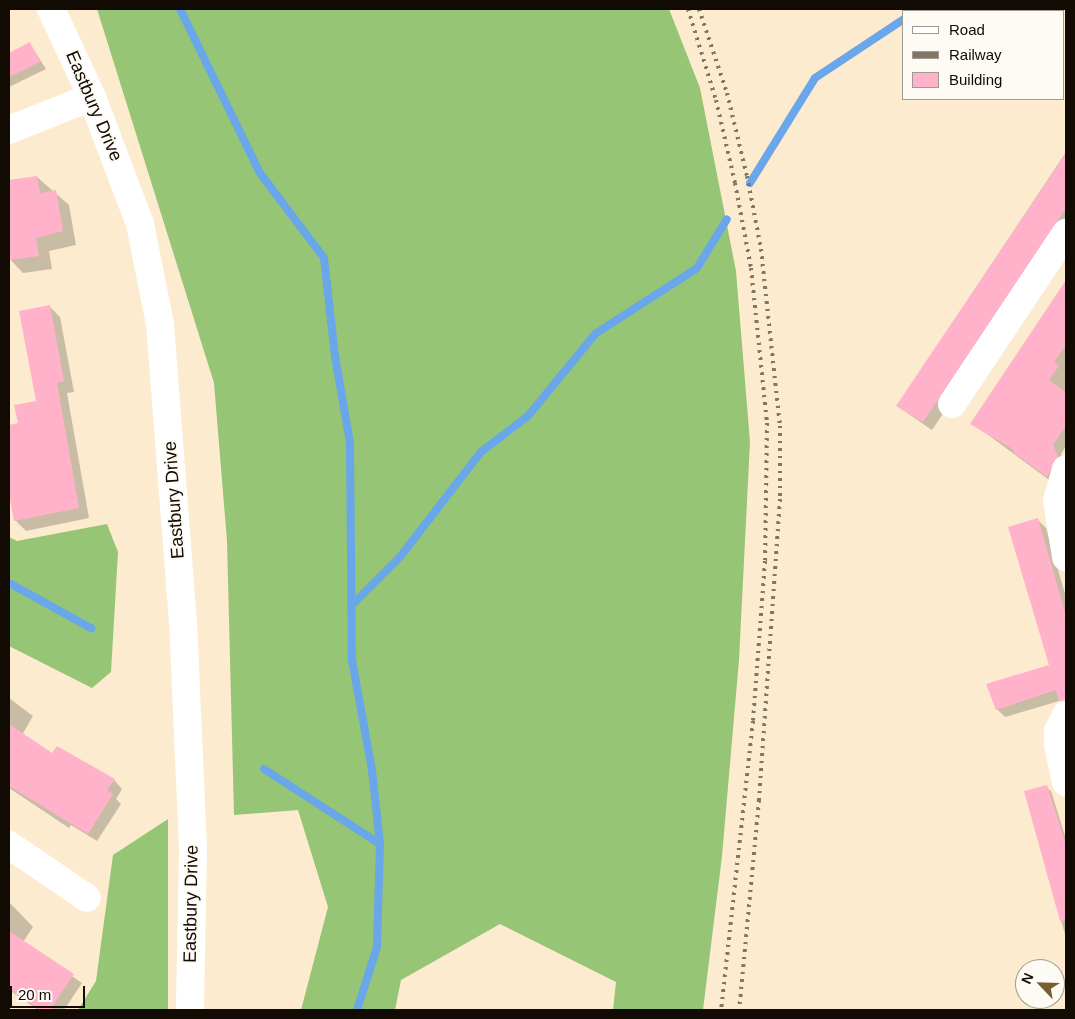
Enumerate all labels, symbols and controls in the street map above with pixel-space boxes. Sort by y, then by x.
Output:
legend [902,10,1065,100]
text: Road [949,21,985,38]
text: Railway [949,46,1002,63]
street label: Eastbury Drive [61,47,127,165]
text: Building [949,71,1002,88]
street label: Eastbury Drive [159,440,189,560]
street label: Eastbury Drive [179,845,203,963]
north arrow [1015,959,1065,1009]
text: N [1018,970,1037,986]
scale bar [12,976,88,1008]
text: 20 m [18,986,51,1003]

